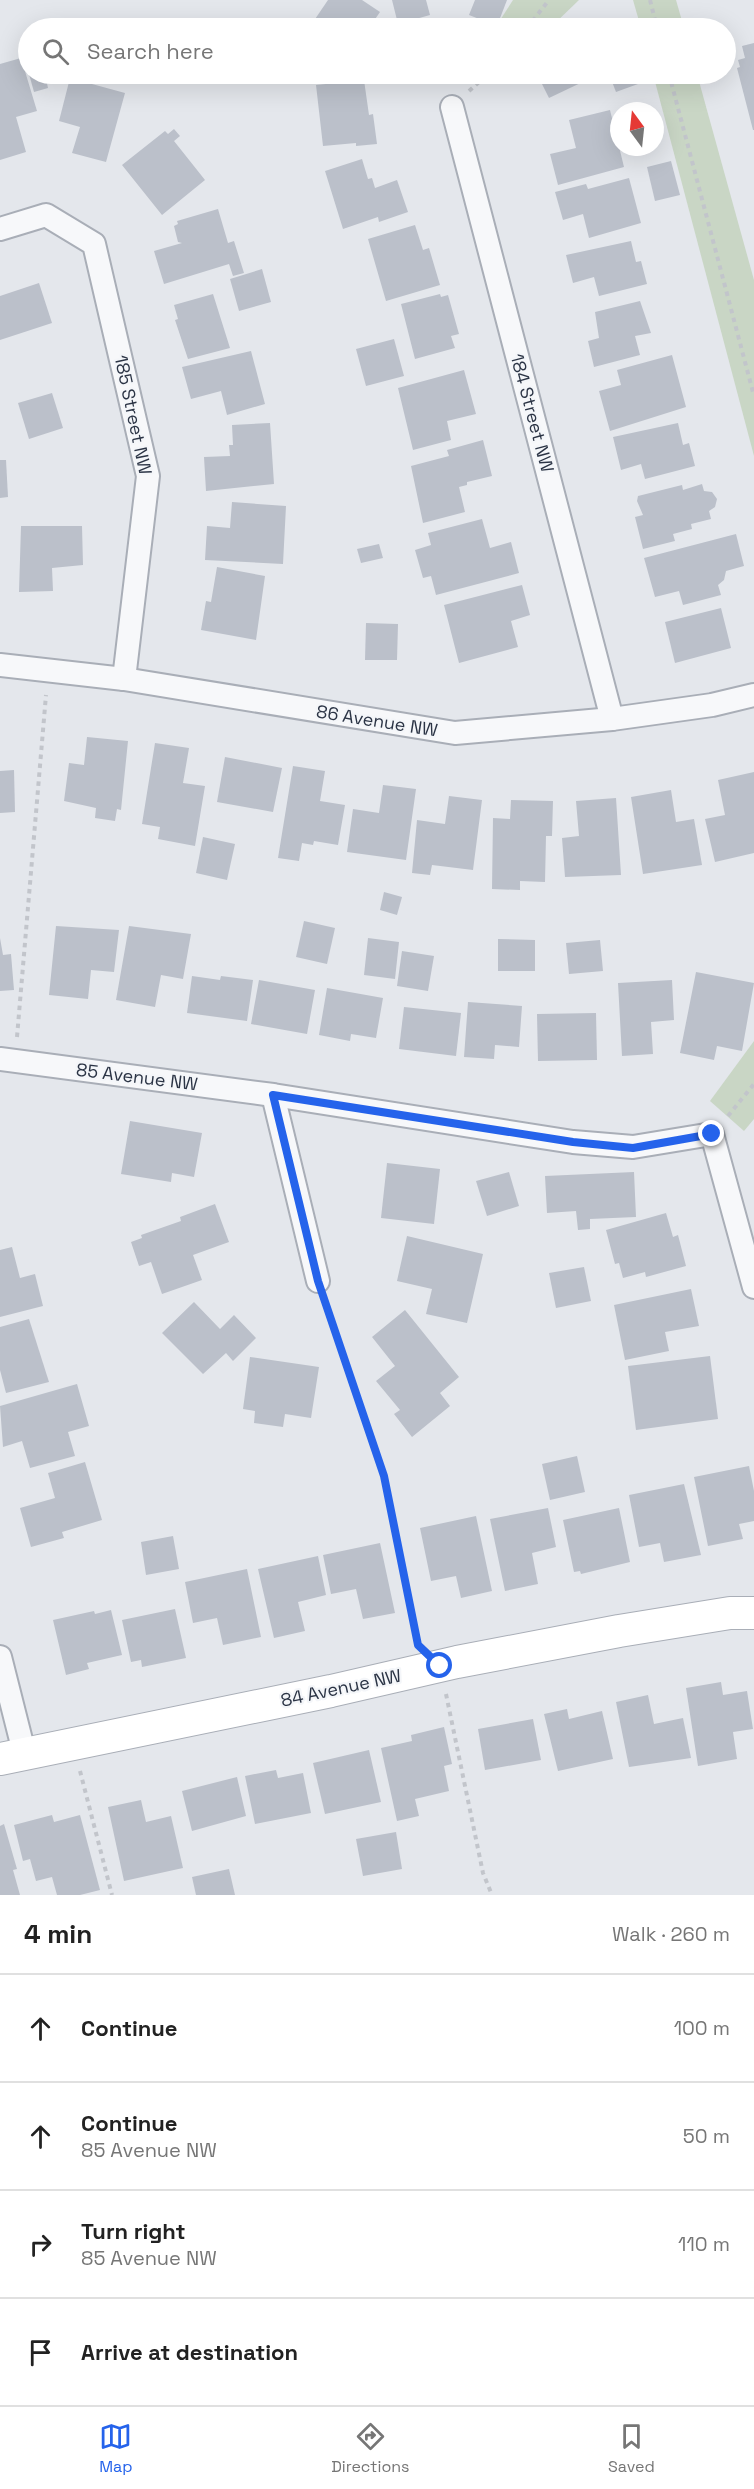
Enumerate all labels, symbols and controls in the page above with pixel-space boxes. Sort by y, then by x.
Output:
search box [18,18,736,84]
icon: search [39,35,72,68]
text: Search here [87,37,214,65]
north arrow [610,102,664,156]
street label: 184 Street NW [506,351,559,475]
street label: 185 Street NW [110,353,157,477]
street label: 86 Avenue NW [315,700,440,741]
street label: 85 Avenue NW [75,1058,199,1095]
route end [698,1120,724,1146]
route start [426,1652,452,1678]
street label: 84 Avenue NW [278,1663,404,1712]
text: 4 min [24,1917,92,1951]
text: Walk · 260 m [612,1921,730,1947]
icon: ahead [24,2012,57,2045]
text: Continue [81,2014,177,2042]
text: 100 m [674,2015,730,2041]
text: Continue [81,2109,177,2137]
icon: ahead [24,2120,57,2153]
text: 50 m [683,2123,730,2149]
text: 85 Avenue NW [81,2137,217,2163]
text: Turn right [81,2217,186,2245]
icon: right [24,2228,57,2261]
text: 110 m [678,2231,730,2257]
text: 85 Avenue NW [81,2245,217,2271]
icon: arrive [24,2336,57,2369]
text: Arrive at destination [81,2338,298,2366]
tab: Map [99,2420,133,2477]
tab: Directions [331,2420,410,2477]
tab: Saved [608,2420,655,2477]

